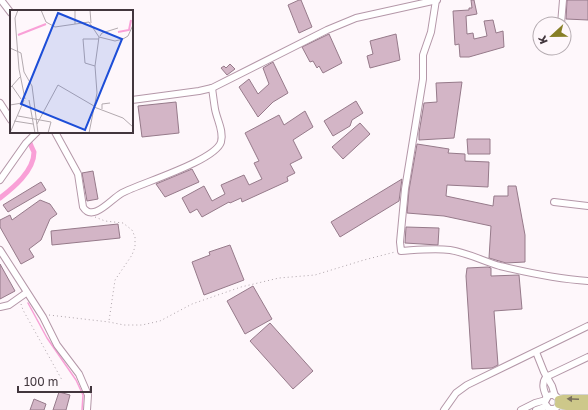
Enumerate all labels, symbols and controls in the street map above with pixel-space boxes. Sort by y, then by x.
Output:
inset map [10,10,133,133]
north arrow [532,16,572,56]
text: K [535,34,550,46]
scale bar [18,368,91,394]
text: 100 m [24,374,58,389]
one-way arrow [566,396,579,402]

